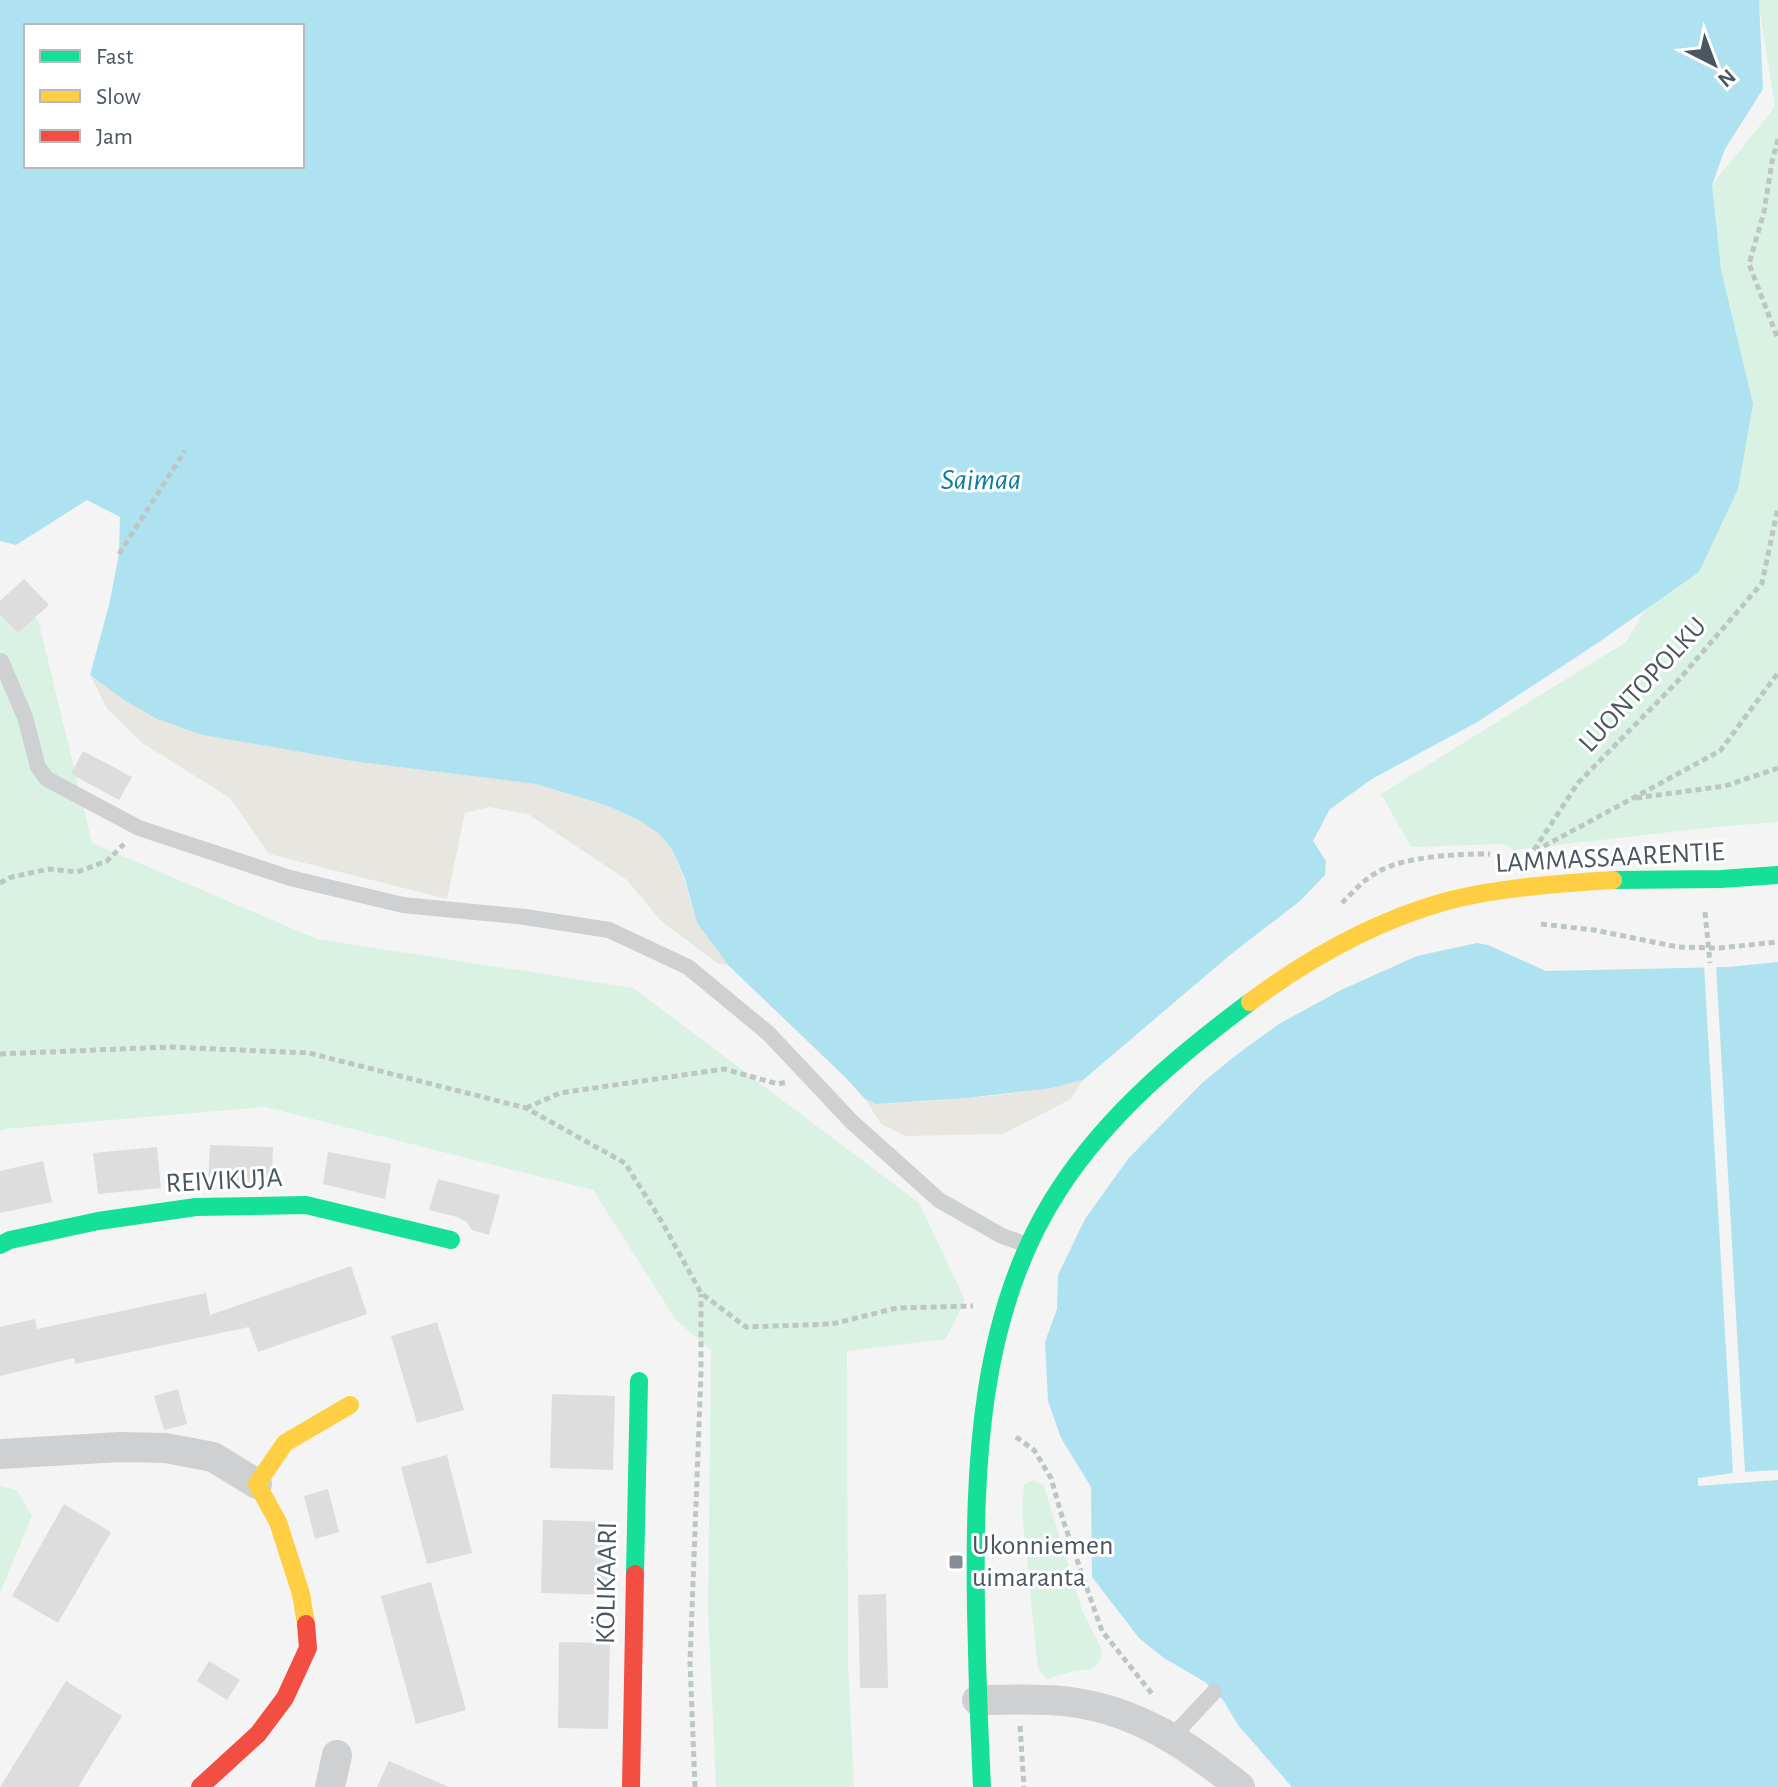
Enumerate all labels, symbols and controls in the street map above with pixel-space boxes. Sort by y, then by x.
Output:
legend [24,24,304,168]
north arrow [1674,24,1754,104]
text: Fast [96,45,134,69]
text: N [1714,65,1740,91]
text: Slow [96,85,141,109]
text: Jam [96,125,133,149]
water label: Saimaa [941,465,1021,495]
street label: LUONTOPOLKU [1574,612,1712,758]
street label: LAMMASSAARENTIE [1495,838,1725,878]
street label: REIVIKUJA [165,1164,283,1198]
street label: KÖLIKAARI [590,1522,622,1644]
place label: Ukonniemen uimaranta [972,1532,1113,1592]
marker: Ukonniemen uimaranta [947,1553,965,1571]

